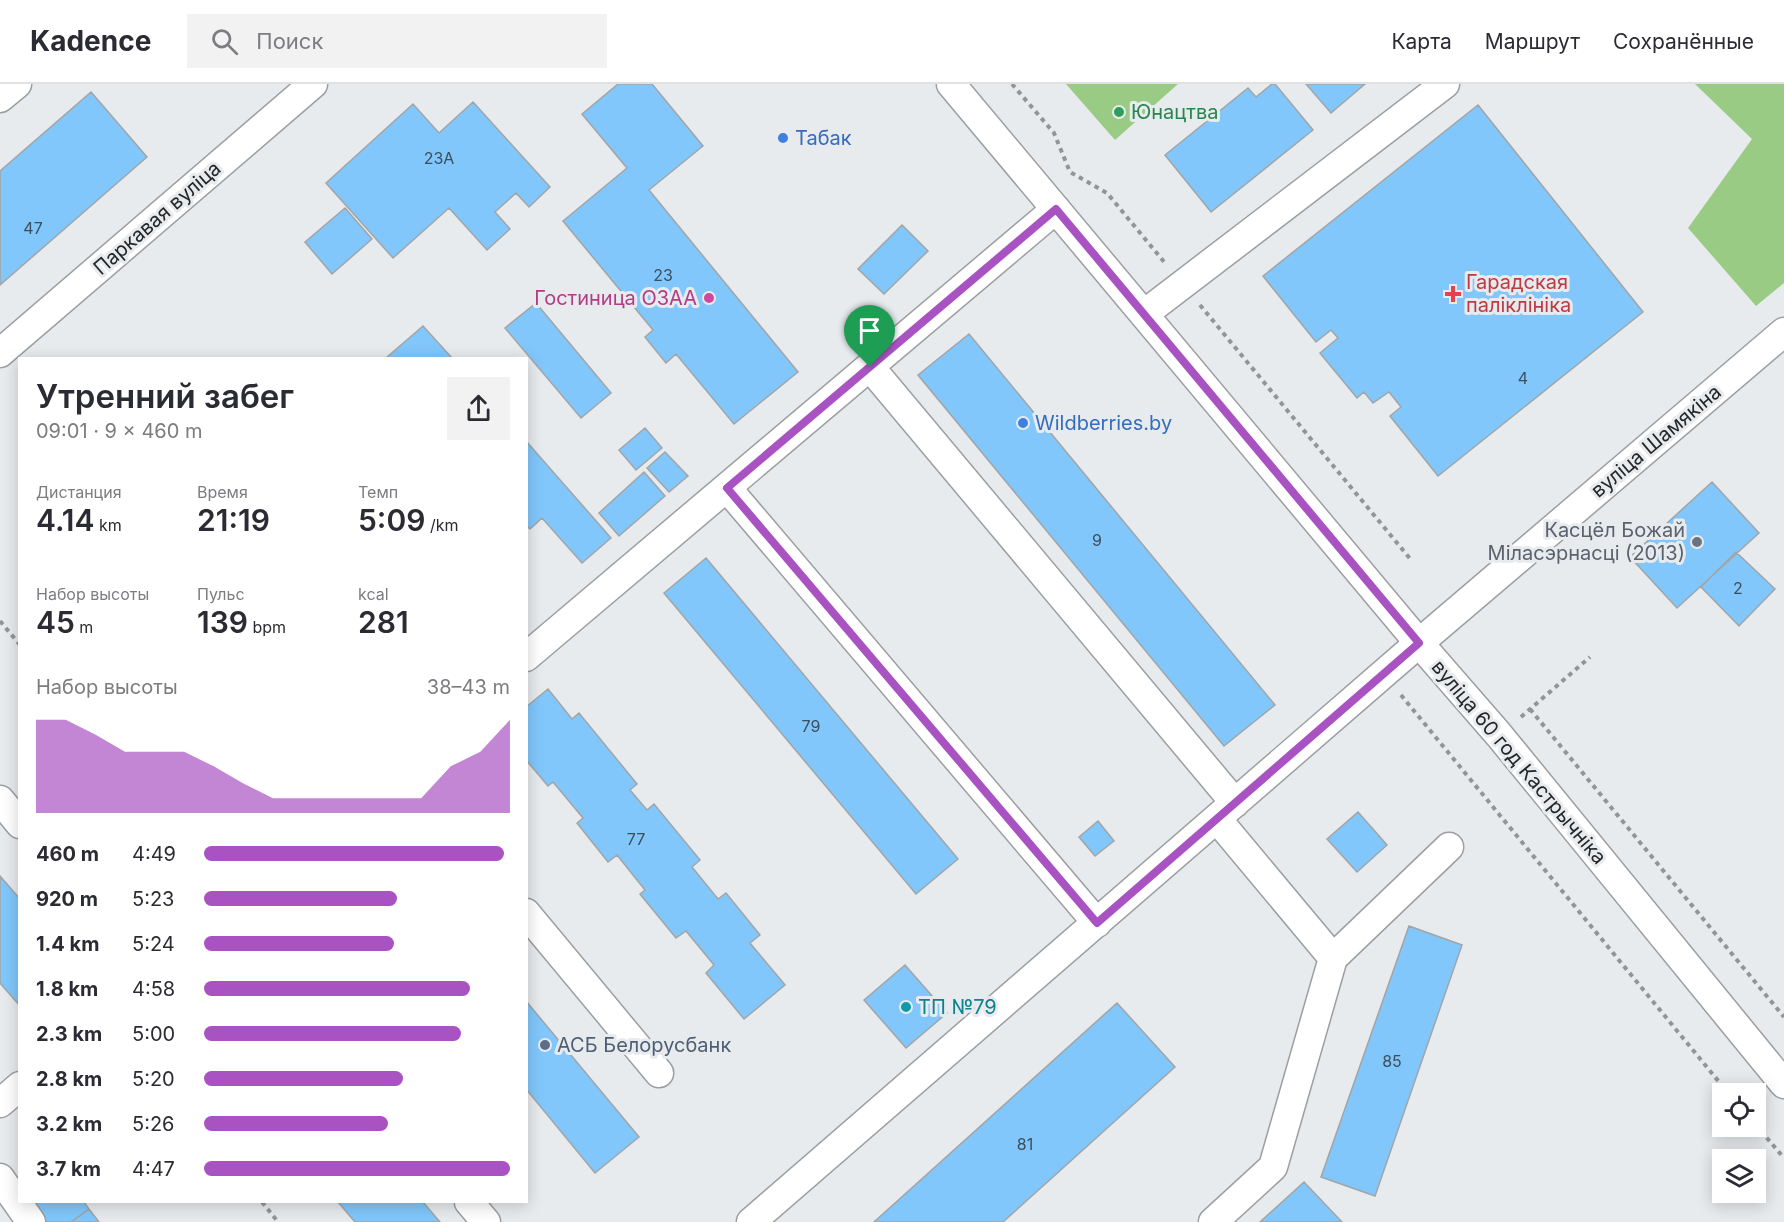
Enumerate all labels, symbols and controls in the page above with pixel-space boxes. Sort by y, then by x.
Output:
search box [187,14,607,68]
text: Kadence [30,24,151,58]
icon: search [208,25,241,58]
text: Поиск [256,28,323,54]
text: Карта [1391,29,1452,54]
text: Маршрут [1485,29,1580,54]
text: Сохранённые [1613,29,1754,54]
place label: Юнацтва [1131,100,1218,124]
marker: Юнацтва [1112,105,1126,119]
place label: Табак [795,126,852,150]
marker: Табак [776,131,790,145]
house number: 23А [424,148,454,168]
street label: Паркавая вуліца [88,156,226,280]
house number: 47 [23,218,43,238]
house number: 23 [653,265,673,285]
place label: Гарадская паліклініка [1466,270,1571,317]
marker: Гарадская паліклініка [1444,285,1462,303]
place label: Гостиница ОЗАА [534,286,697,310]
marker: Гостиница ОЗАА [702,291,716,305]
pin [844,305,895,367]
icon: arrive [853,314,886,347]
house number: 4 [1518,368,1528,388]
text: Утренний забег [36,376,294,416]
button: share [447,377,510,440]
street label: вуліца Шамякіна [1586,380,1726,502]
place label: Wildberries.by [1035,411,1172,435]
marker: Wildberries.by [1016,416,1030,430]
text: 09:01 · 9 × 460 m [36,419,203,443]
text: Дистанция [36,482,122,502]
text: Время [197,482,248,502]
text: Темп [358,482,398,502]
text: 4.14 [36,502,95,538]
text: 21:19 [197,502,270,538]
text: 5:09 [358,502,425,538]
text: km [95,515,122,535]
text: /km [425,515,458,535]
place label: Касцёл Божай Міласэрнасці (2013) [1488,518,1685,565]
house number: 9 [1092,530,1102,550]
marker: Касцёл Божай Міласэрнасці (2013) [1690,535,1704,549]
house number: 2 [1733,578,1743,598]
text: Набор высоты [36,584,149,604]
text: Пульс [197,584,245,604]
text: kcal [358,584,389,604]
text: 45 [36,604,75,640]
text: 139 [197,604,248,640]
text: 281 [358,604,409,640]
text: m [75,617,93,637]
text: bpm [248,617,286,637]
street label: вуліца 60 год Кастрычніка [1427,655,1611,869]
text: Набор высоты [36,675,178,699]
text: 38–43 m [427,675,510,699]
house number: 79 [802,716,820,736]
house number: 77 [627,829,645,849]
text: 460 m [36,842,99,866]
text: 4:49 [132,842,176,866]
text: 920 m [36,887,98,911]
text: 5:23 [132,887,174,911]
text: 1.4 km [36,932,99,956]
text: 5:24 [132,932,175,956]
text: 1.8 km [36,977,98,1001]
text: 4:58 [132,977,175,1001]
place label: ТП №79 [918,995,997,1019]
marker: ТП №79 [899,1000,913,1014]
text: 2.3 km [36,1022,102,1046]
text: 5:00 [132,1022,175,1046]
place label: АСБ Белорусбанк [557,1033,731,1057]
marker: АСБ Белорусбанк [538,1038,552,1052]
house number: 85 [1382,1051,1402,1071]
text: 2.8 km [36,1067,102,1091]
text: 5:20 [132,1067,175,1091]
map controls [1712,1083,1766,1203]
button: locate [1712,1083,1766,1137]
text: 3.2 km [36,1112,102,1136]
text: 5:26 [132,1112,175,1136]
house number: 81 [1017,1134,1033,1154]
button: layers [1712,1149,1766,1203]
text: 3.7 km [36,1157,101,1181]
text: 4:47 [132,1157,175,1181]

